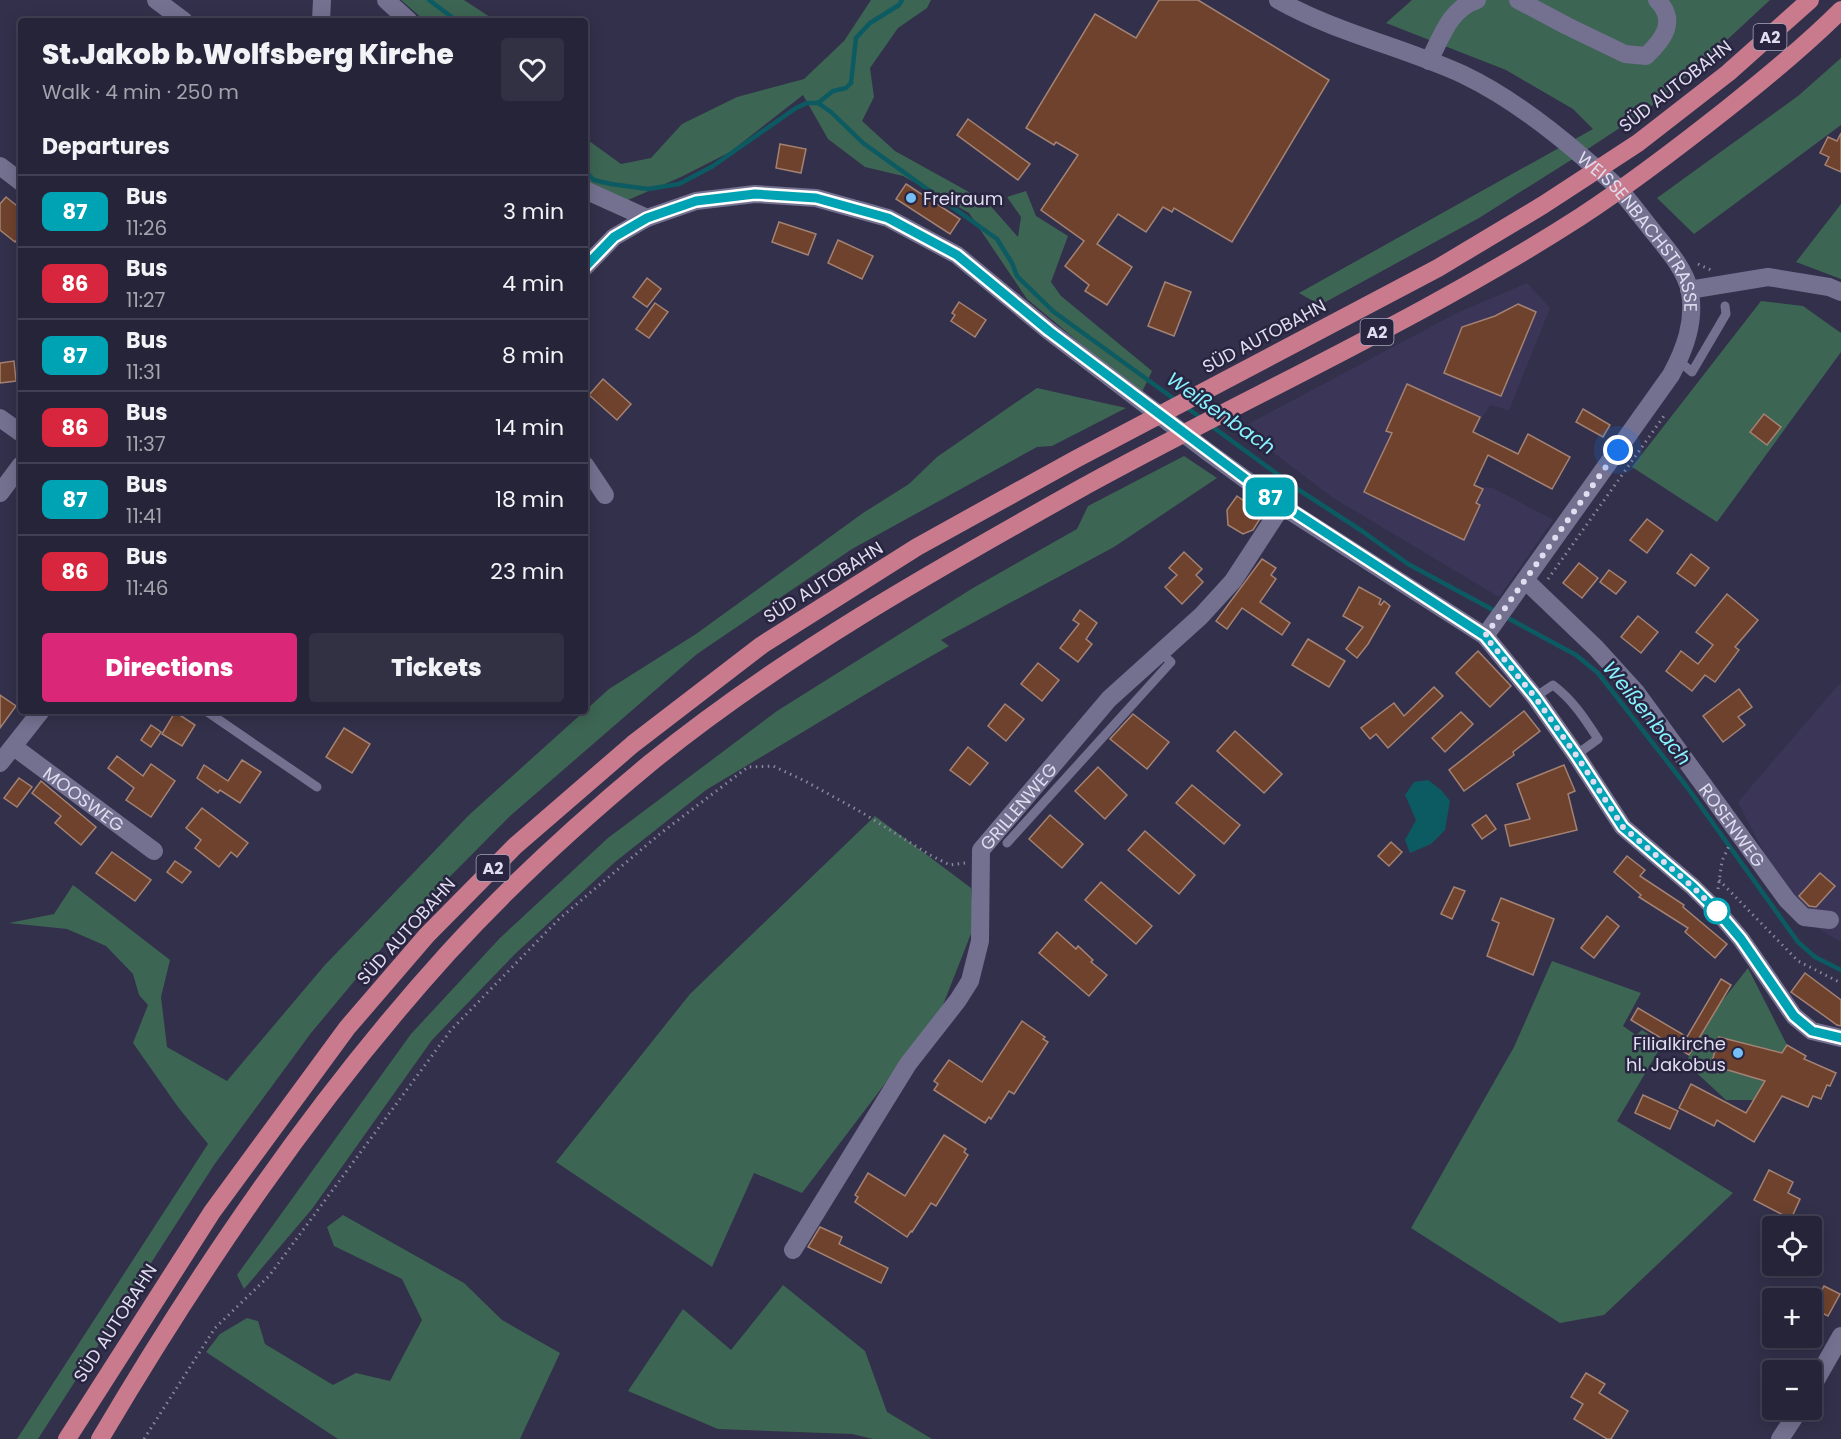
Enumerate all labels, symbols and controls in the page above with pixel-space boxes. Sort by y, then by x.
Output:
road number: A2 [1754,24,1786,50]
street label: SÜD AUTOBAHN [1613,34,1737,138]
text: St.Jakob b.Wolfsberg Kirche [42,35,454,74]
button: heart [501,38,564,101]
text: Walk · 4 min · 250 m [42,78,239,106]
text: Departures [42,131,170,162]
street label: WEISSENBACHSTRASSE [1572,145,1704,312]
text: Bus [126,181,168,212]
place label: Freiraum [923,186,1003,211]
marker: Freiraum [904,191,918,205]
text: 3 min [503,196,564,227]
text: 87 [63,197,87,226]
text: 11:26 [126,214,167,242]
text: Bus [126,253,168,284]
text: 4 min [502,268,564,299]
text: 86 [62,269,89,298]
text: 11:27 [126,286,165,314]
street label: SÜD AUTOBAHN [1198,293,1330,379]
road number: A2 [1360,319,1394,345]
text: Bus [126,325,168,356]
text: 8 min [502,340,564,371]
text: 87 [63,341,87,370]
text: 11:31 [126,358,161,386]
water label: Weißenbach [1161,365,1281,461]
text: Bus [126,397,168,428]
text: 14 min [495,412,564,443]
text: 86 [62,413,89,442]
text: 11:37 [126,430,166,458]
your location [1603,435,1633,465]
text: Bus [126,469,168,500]
line badge: 87 [1243,478,1297,516]
text: 87 [1258,483,1282,512]
text: 18 min [495,484,564,515]
text: 87 [63,485,87,514]
text: 11:41 [126,502,162,530]
street label: SÜD AUTOBAHN [758,535,888,629]
text: Bus [126,541,168,572]
text: 23 min [490,556,564,587]
text: 86 [62,557,89,586]
text: 11:46 [126,574,168,602]
button: Directions [42,633,297,702]
button: Tickets [309,633,564,702]
water label: Weißenbach [1596,655,1698,771]
street label: GRILLENWEG [974,757,1062,855]
street label: MOOSWEG [38,760,130,837]
street label: ROSENWEG [1693,778,1771,872]
road number: A2 [476,855,510,881]
street label: SÜD AUTOBAHN [351,872,461,990]
unlabelled marker [1704,898,1730,924]
place label: Filialkirche hl. Jakobus [1626,1031,1726,1077]
marker: Filialkirche hl. Jakobus [1731,1046,1745,1060]
map controls [1762,1216,1822,1420]
button: locate [1762,1216,1822,1276]
street label: SÜD AUTOBAHN [67,1259,163,1387]
button: + [1762,1288,1822,1348]
button: − [1762,1360,1822,1420]

